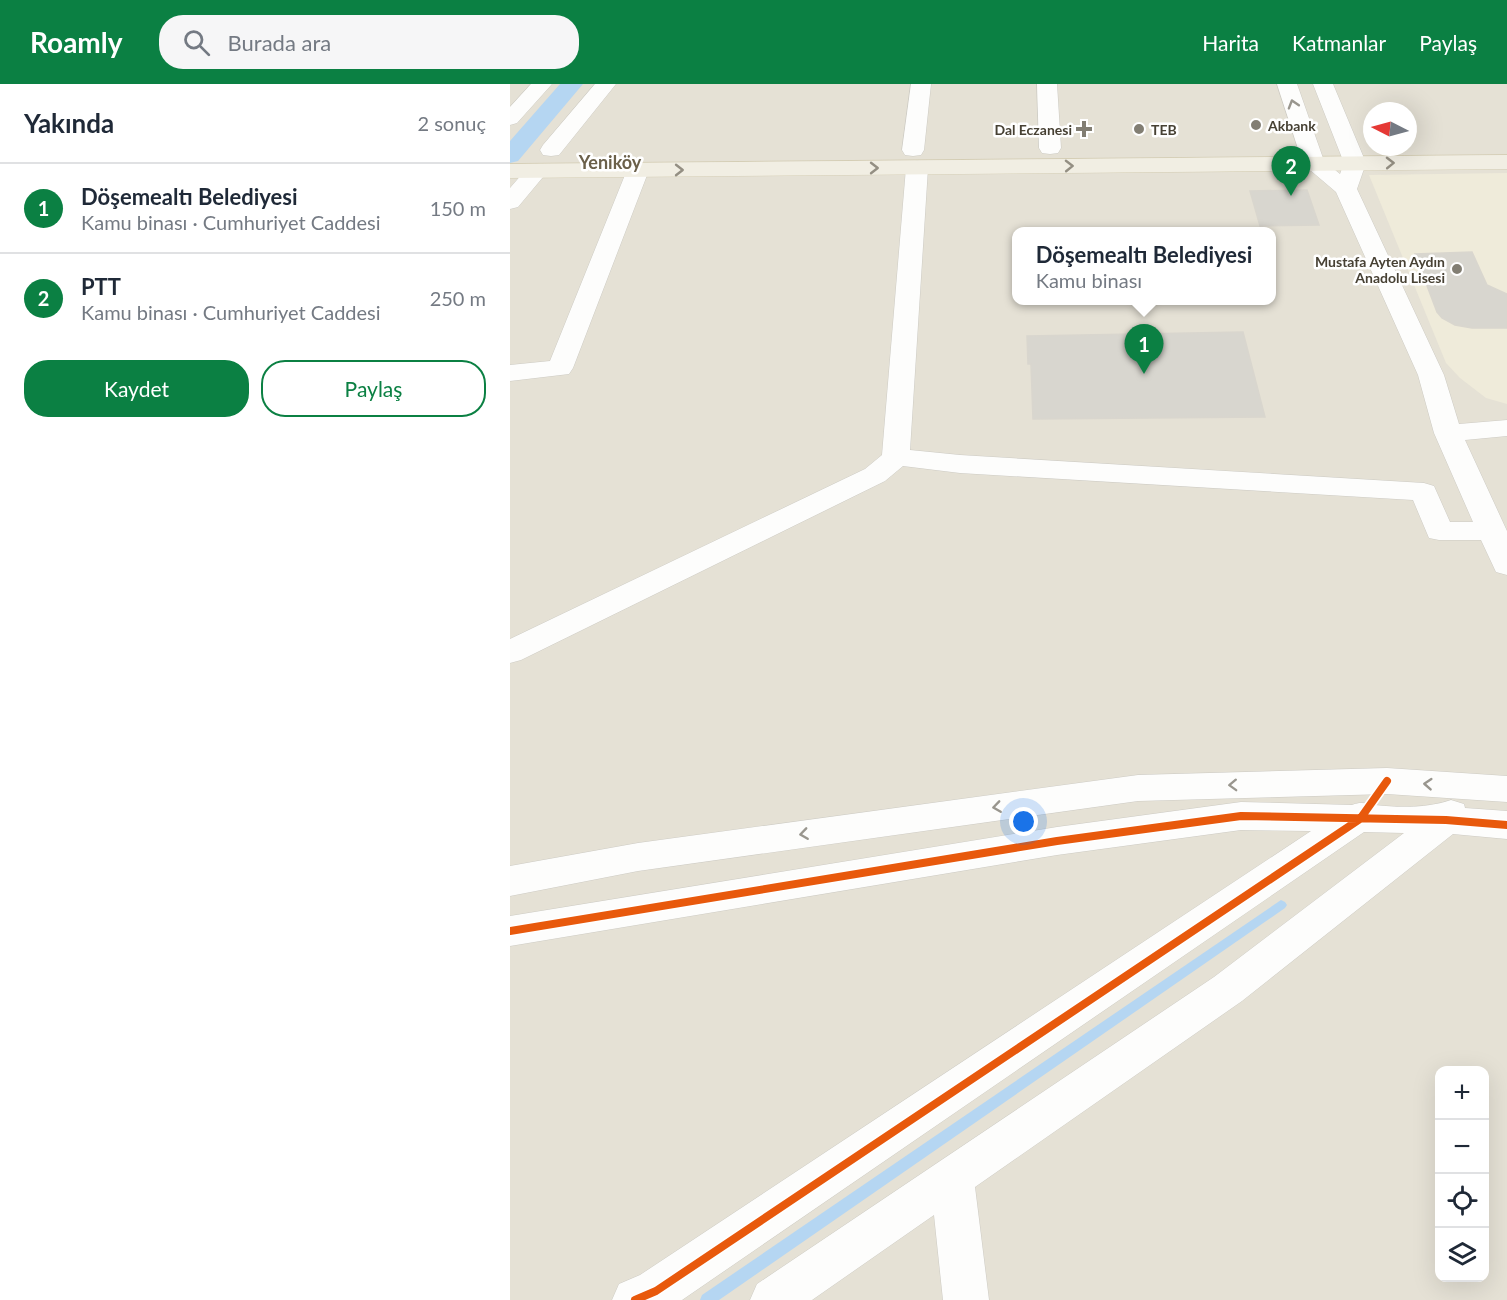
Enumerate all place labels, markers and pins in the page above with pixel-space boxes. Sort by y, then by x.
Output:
place label: Akbank [1267,117,1316,134]
marker: Akbank [1249,118,1263,132]
place label: Dal Eczanesi [994,121,1072,138]
place label: TEB [1151,121,1177,138]
marker: Dal Eczanesi [1077,122,1091,136]
marker: TEB [1132,122,1146,136]
pin: 2 [1272,147,1310,196]
place label: Mustafa Ayten Aydın Anadolu Lisesi [1315,253,1445,286]
marker: Mustafa Ayten Aydın Anadolu Lisesi [1450,262,1464,276]
pin: 1 [1124,324,1164,374]

